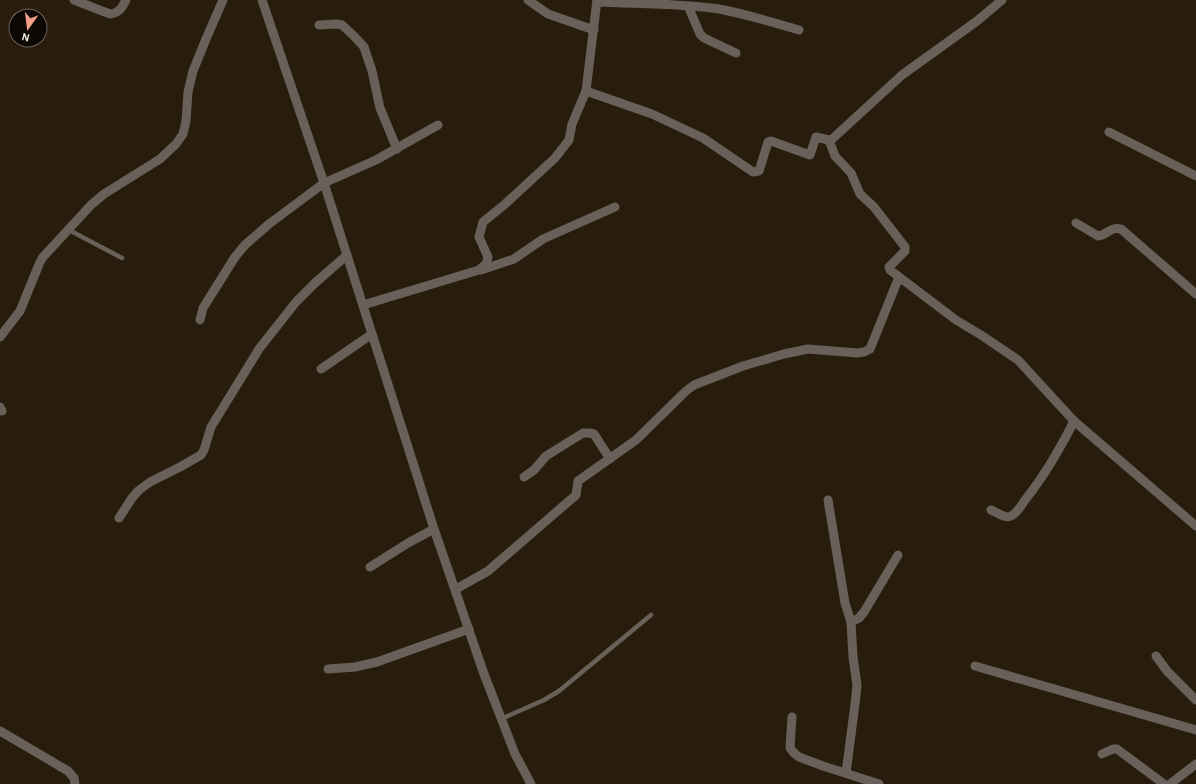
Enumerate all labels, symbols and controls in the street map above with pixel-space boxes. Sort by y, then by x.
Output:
north arrow [8,8,48,48]
text: N [21,31,31,43]

